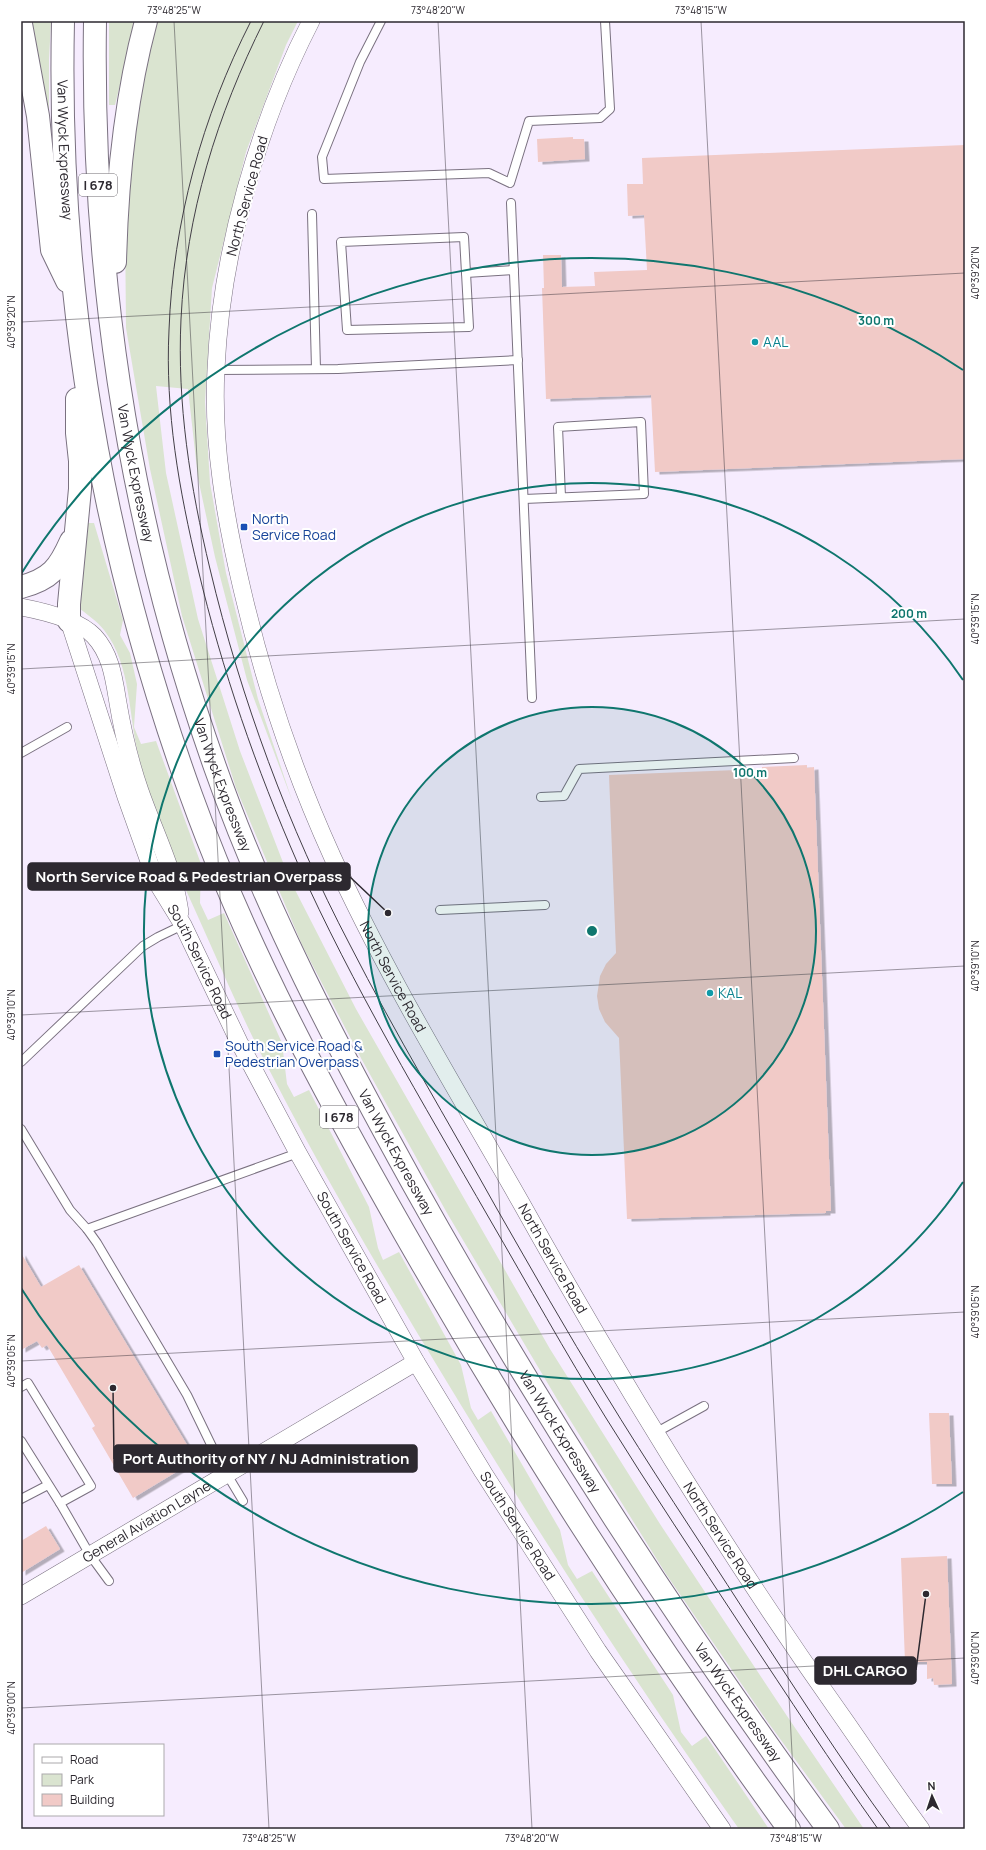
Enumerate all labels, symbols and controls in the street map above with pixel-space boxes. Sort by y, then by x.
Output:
text: 73°48'25"W [147,3,201,17]
text: 73°48'20"W [411,3,466,17]
text: 73°48'15"W [675,3,728,17]
street label: Van Wyck Expressway [53,80,78,222]
street label: North Service Road [221,134,272,258]
road number: I 678 [79,174,117,196]
text: 40°39'20"N [968,246,982,299]
text: 40°39'20"N [4,295,18,348]
text: 300 m [858,312,894,329]
place label: AAL [763,332,788,351]
marker: AAL [750,337,760,347]
street label: Van Wyck Expressway [114,403,159,545]
place label: North Service Road [252,509,336,544]
marker: North Service Road [239,522,249,532]
text: 40°39'15"N [968,593,982,644]
text: 200 m [891,605,927,622]
text: 40°39'15"N [4,643,18,694]
street label: Van Wyck Expressway [190,716,257,855]
text: 100 m [733,764,767,781]
callout: North Service Road & Pedestrian Overpass [28,863,350,890]
text: North Service Road & Pedestrian Overpass [36,866,342,887]
street label: South Service Road [163,900,237,1022]
street label: North Service Road [356,918,431,1035]
centre of rings [585,924,599,938]
text: 40°39'10"N [968,940,982,992]
place label: KAL [718,983,742,1002]
marker: KAL [705,988,715,998]
text: 40°39'10"N [4,989,18,1041]
place label: South Service Road & Pedestrian Overpass [225,1036,363,1071]
marker: South Service Road & Pedestrian Overpass [212,1049,222,1059]
street label: Van Wyck Expressway [354,1086,439,1219]
road number: I 678 [320,1106,358,1128]
street label: South Service Road [313,1188,391,1307]
street label: North Service Road [514,1200,592,1317]
text: 40°39'05"N [968,1285,982,1339]
text: 40°39'05"N [4,1334,18,1388]
street label: Van Wyck Expressway [515,1367,606,1497]
callout: Port Authority of NY / NJ Administration [114,1445,417,1472]
text: Port Authority of NY / NJ Administration [123,1448,409,1469]
street label: South Service Road [476,1467,560,1584]
street label: General Aviation Layne [79,1476,214,1567]
street label: North Service Road [679,1478,762,1592]
text: 40°39'00"N [968,1631,982,1685]
street label: Van Wyck Expressway [691,1639,787,1766]
callout: DHL CARGO [815,1657,916,1684]
text: DHL CARGO [823,1660,907,1681]
text: 40°39'00"N [4,1681,18,1735]
legend [34,1744,164,1816]
text: Road [70,1751,98,1768]
text: Park [70,1771,95,1788]
north arrow [912,1776,952,1816]
text: N [927,1778,936,1793]
text: Building [70,1791,114,1808]
text: 73°48'25"W [242,1831,296,1845]
text: 73°48'20"W [505,1831,560,1845]
text: 73°48'15"W [770,1831,823,1845]

